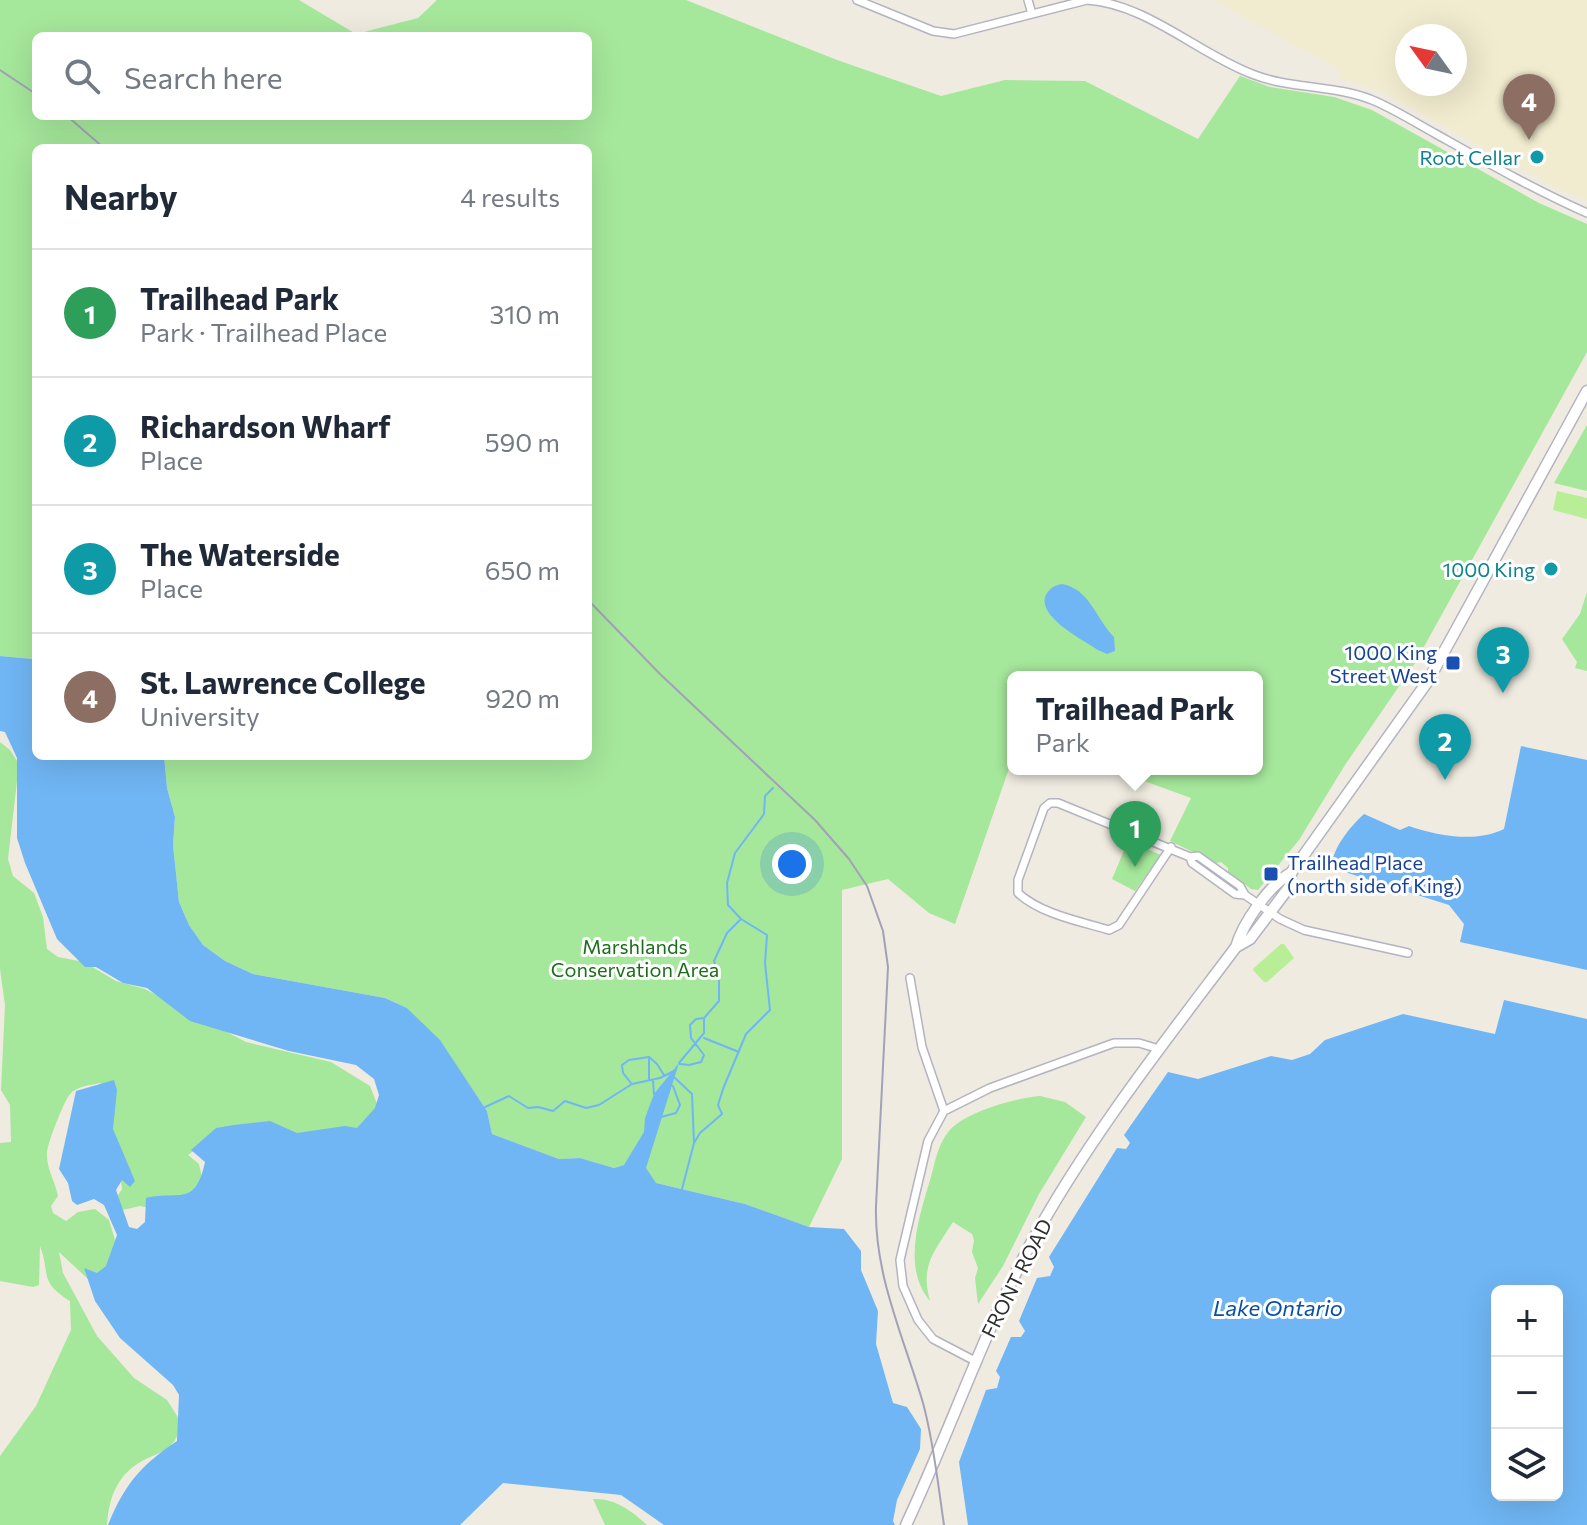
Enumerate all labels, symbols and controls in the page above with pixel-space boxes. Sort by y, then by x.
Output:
north arrow [1395,24,1467,96]
search box [32,32,592,120]
icon: search [60,54,104,98]
text: Search here [124,58,283,95]
pin: 4 [1503,74,1555,140]
place label: Root Cellar [1420,145,1521,169]
marker: Root Cellar [1528,148,1546,166]
text: Nearby [64,175,178,217]
text: 4 results [460,181,560,212]
text: Trailhead Park [140,279,339,316]
text: 1 [84,298,96,329]
text: 310 m [489,298,560,329]
text: Park · Trailhead Place [140,316,387,347]
text: Richardson Wharf [140,407,391,444]
text: 2 [83,426,97,457]
text: 590 m [485,426,560,457]
text: Place [140,444,203,475]
text: The Waterside [140,535,340,572]
text: 3 [82,554,98,585]
text: 650 m [485,554,560,585]
place label: 1000 King [1443,557,1535,581]
marker: 1000 King [1542,560,1560,578]
text: Place [140,572,203,603]
pin: 3 [1477,627,1529,693]
place label: 1000 King Street West [1330,640,1437,687]
marker: 1000 King Street West [1444,654,1462,672]
text: St. Lawrence College [140,663,426,700]
popup [1007,671,1263,775]
text: 4 [82,682,98,713]
text: 920 m [485,682,560,713]
text: Trailhead Park [1035,689,1235,726]
text: University [140,700,260,731]
pin: 2 [1419,714,1471,780]
text: Park [1035,726,1090,757]
pin: 1 [1109,801,1161,867]
your location [772,844,812,884]
place label: Trailhead Place (north side of King) [1287,850,1462,897]
marker: Trailhead Place (north side of King) [1262,865,1280,883]
park label: Marshlands Conservation Area [551,934,719,981]
street label: FRONT ROAD [976,1215,1056,1341]
map controls [1491,1285,1563,1501]
button: + [1491,1285,1563,1357]
water label: Lake Ontario [1213,1294,1343,1321]
button: − [1491,1357,1563,1429]
button: layers [1491,1429,1563,1501]

